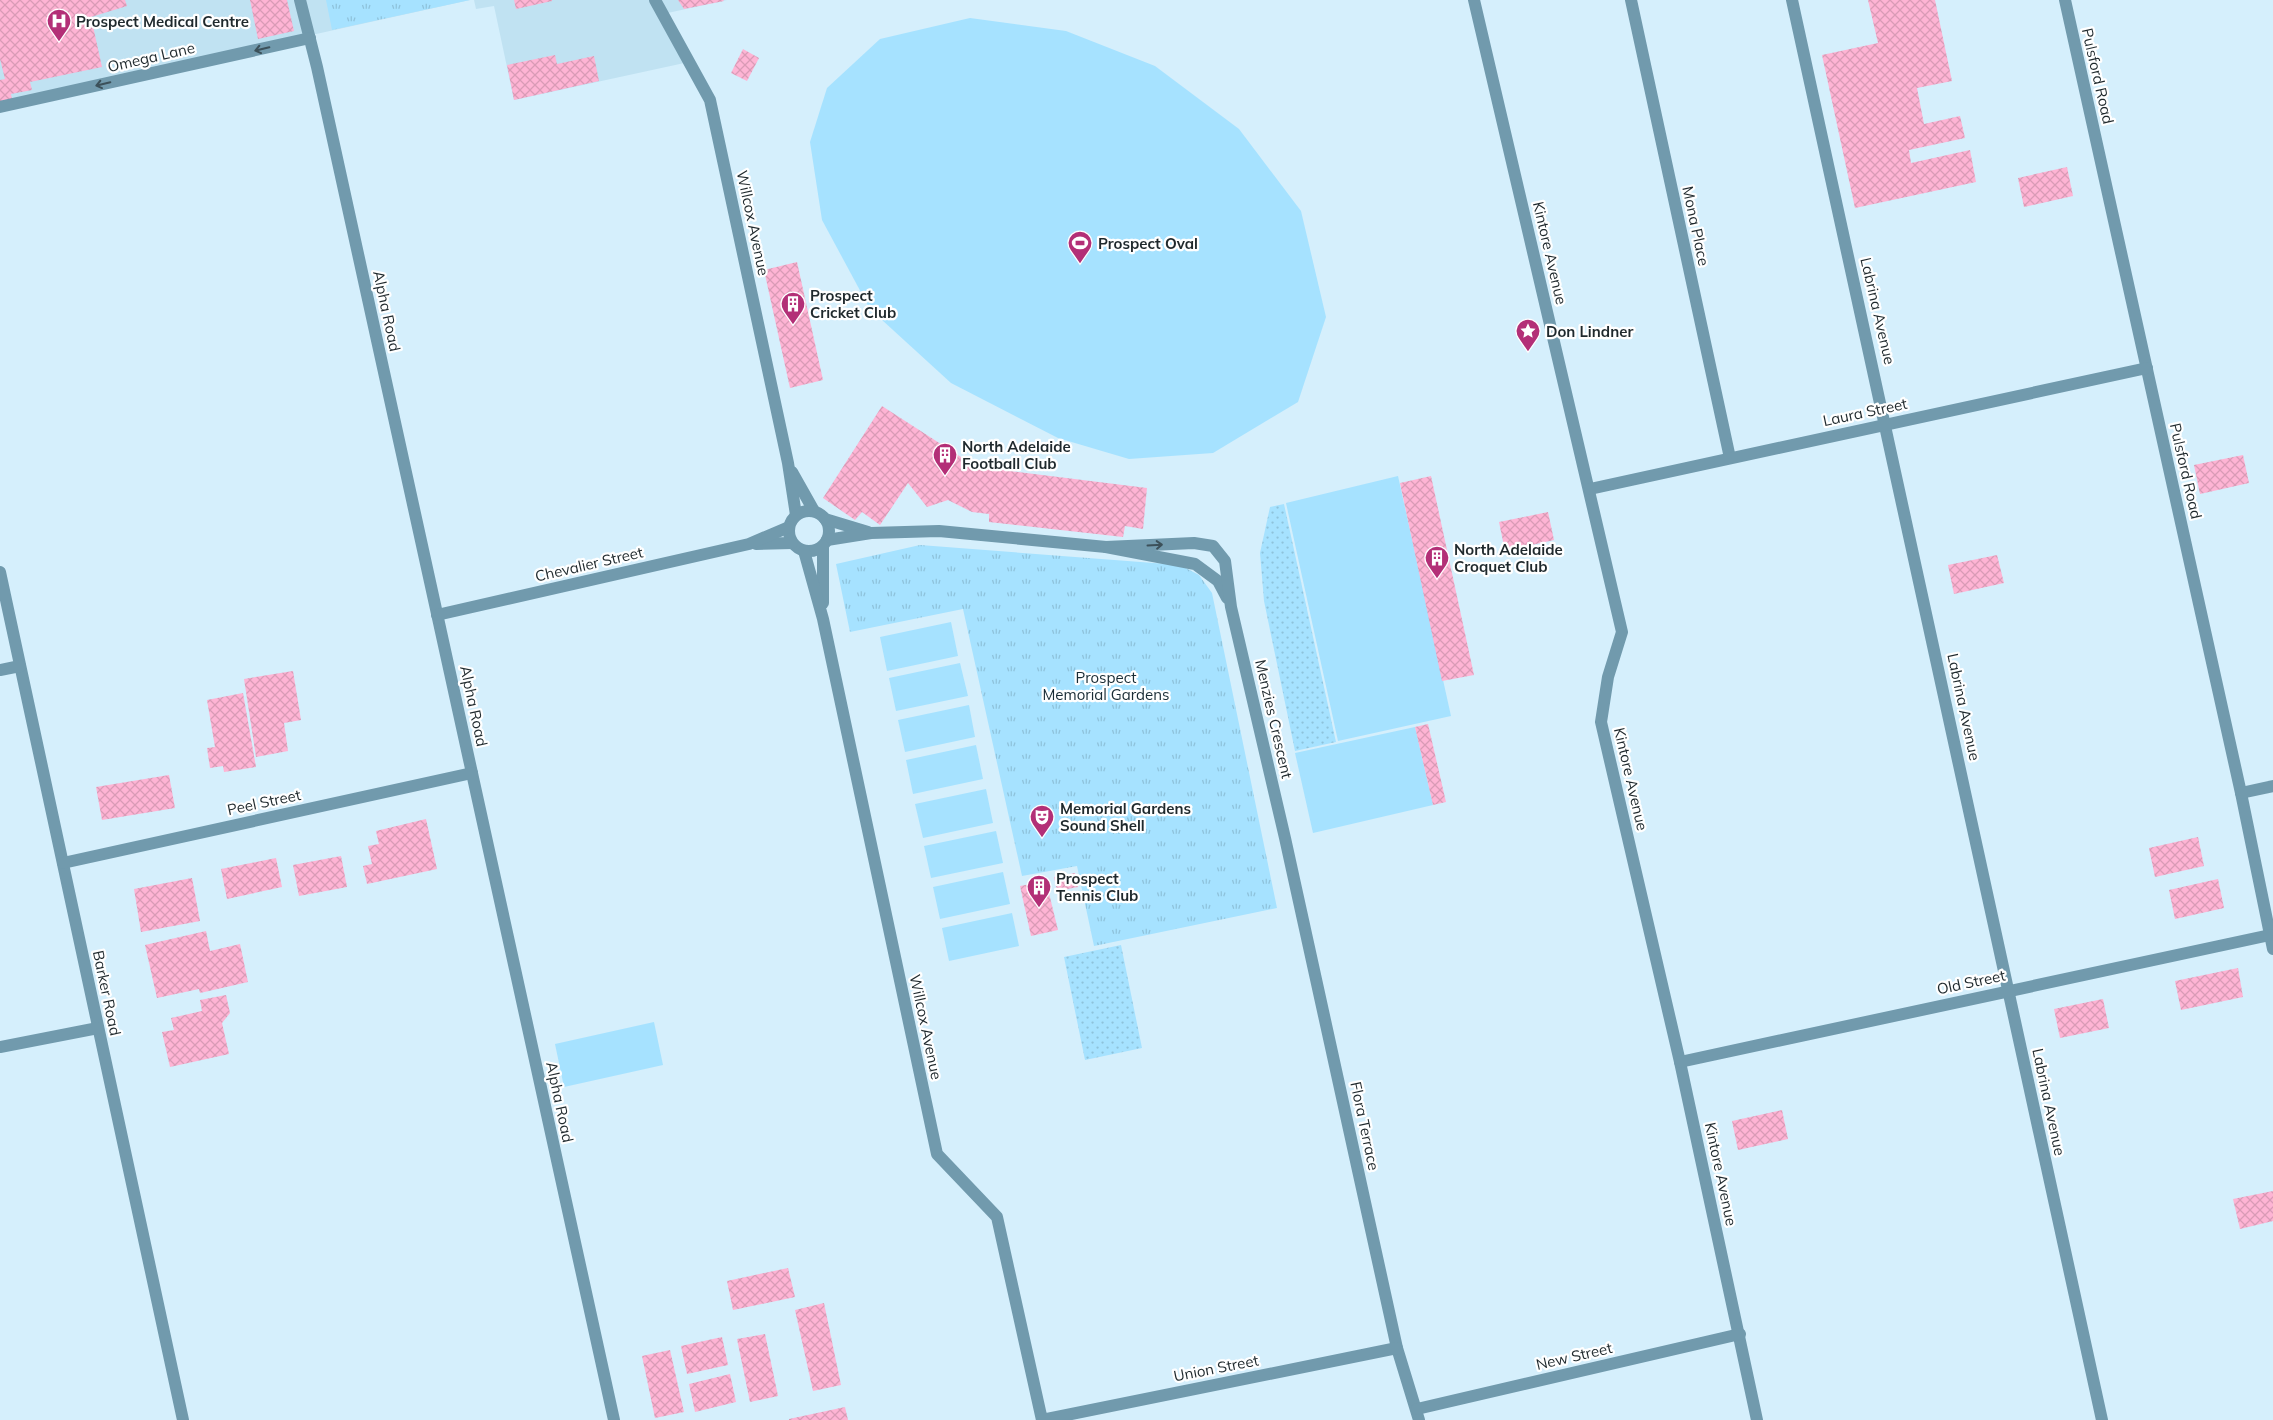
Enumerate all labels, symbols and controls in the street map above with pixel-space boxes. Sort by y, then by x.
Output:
hospital icon: Prospect Medical Centre [46,8,72,42]
place label: Prospect Medical Centre [76,12,249,31]
street label: Pulsford Road [2078,26,2118,126]
street label: Omega Lane [106,38,196,76]
one-way arrow [255,45,271,54]
one-way arrow [96,80,112,89]
street label: Willcox Avenue [733,169,773,277]
street label: Mona Place [1678,184,1714,268]
street label: Kintore Avenue [1529,200,1571,306]
sports icon: Prospect Oval [1067,230,1093,264]
place label: Prospect Oval [1098,234,1198,253]
street label: Labrina Avenue [1856,256,1900,366]
street label: Alpha Road [369,269,405,353]
place label: Prospect Cricket Club [810,286,896,322]
building icon: Prospect Cricket Club [780,291,806,325]
place icon: Don Lindner [1515,318,1541,352]
place label: Don Lindner [1546,322,1633,341]
street label: Laura Street [1821,394,1909,430]
street label: Pulsford Road [2166,421,2206,521]
place label: North Adelaide Football Club [962,437,1071,473]
building icon: North Adelaide Football Club [932,442,958,476]
one-way arrow [1146,540,1162,549]
place label: North Adelaide Croquet Club [1454,540,1563,576]
street label: Chevalier Street [533,542,645,586]
building icon: North Adelaide Croquet Club [1424,545,1450,579]
street label: Labrina Avenue [1943,652,1985,762]
street label: Menzies Crescent [1251,658,1297,780]
street label: Alpha Road [456,664,492,748]
park label: Prospect Memorial Gardens [1043,668,1169,704]
street label: Kintore Avenue [1610,726,1652,832]
street label: Peel Street [225,785,303,819]
place label: Memorial Gardens Sound Shell [1060,799,1191,835]
theatre icon: Memorial Gardens Sound Shell [1029,804,1055,838]
place label: Prospect Tennis Club [1056,869,1138,905]
building icon: Prospect Tennis Club [1026,874,1052,908]
street label: Barker Road [89,949,125,1037]
street label: Old Street [1935,965,2007,999]
street label: Willcox Avenue [906,973,946,1081]
street label: Labrina Avenue [2028,1047,2070,1157]
street label: Alpha Road [542,1060,578,1144]
street label: Flora Terrace [1346,1080,1384,1172]
street label: Kintore Avenue [1701,1121,1741,1227]
street label: New Street [1534,1338,1614,1374]
street label: Union Street [1172,1350,1260,1386]

